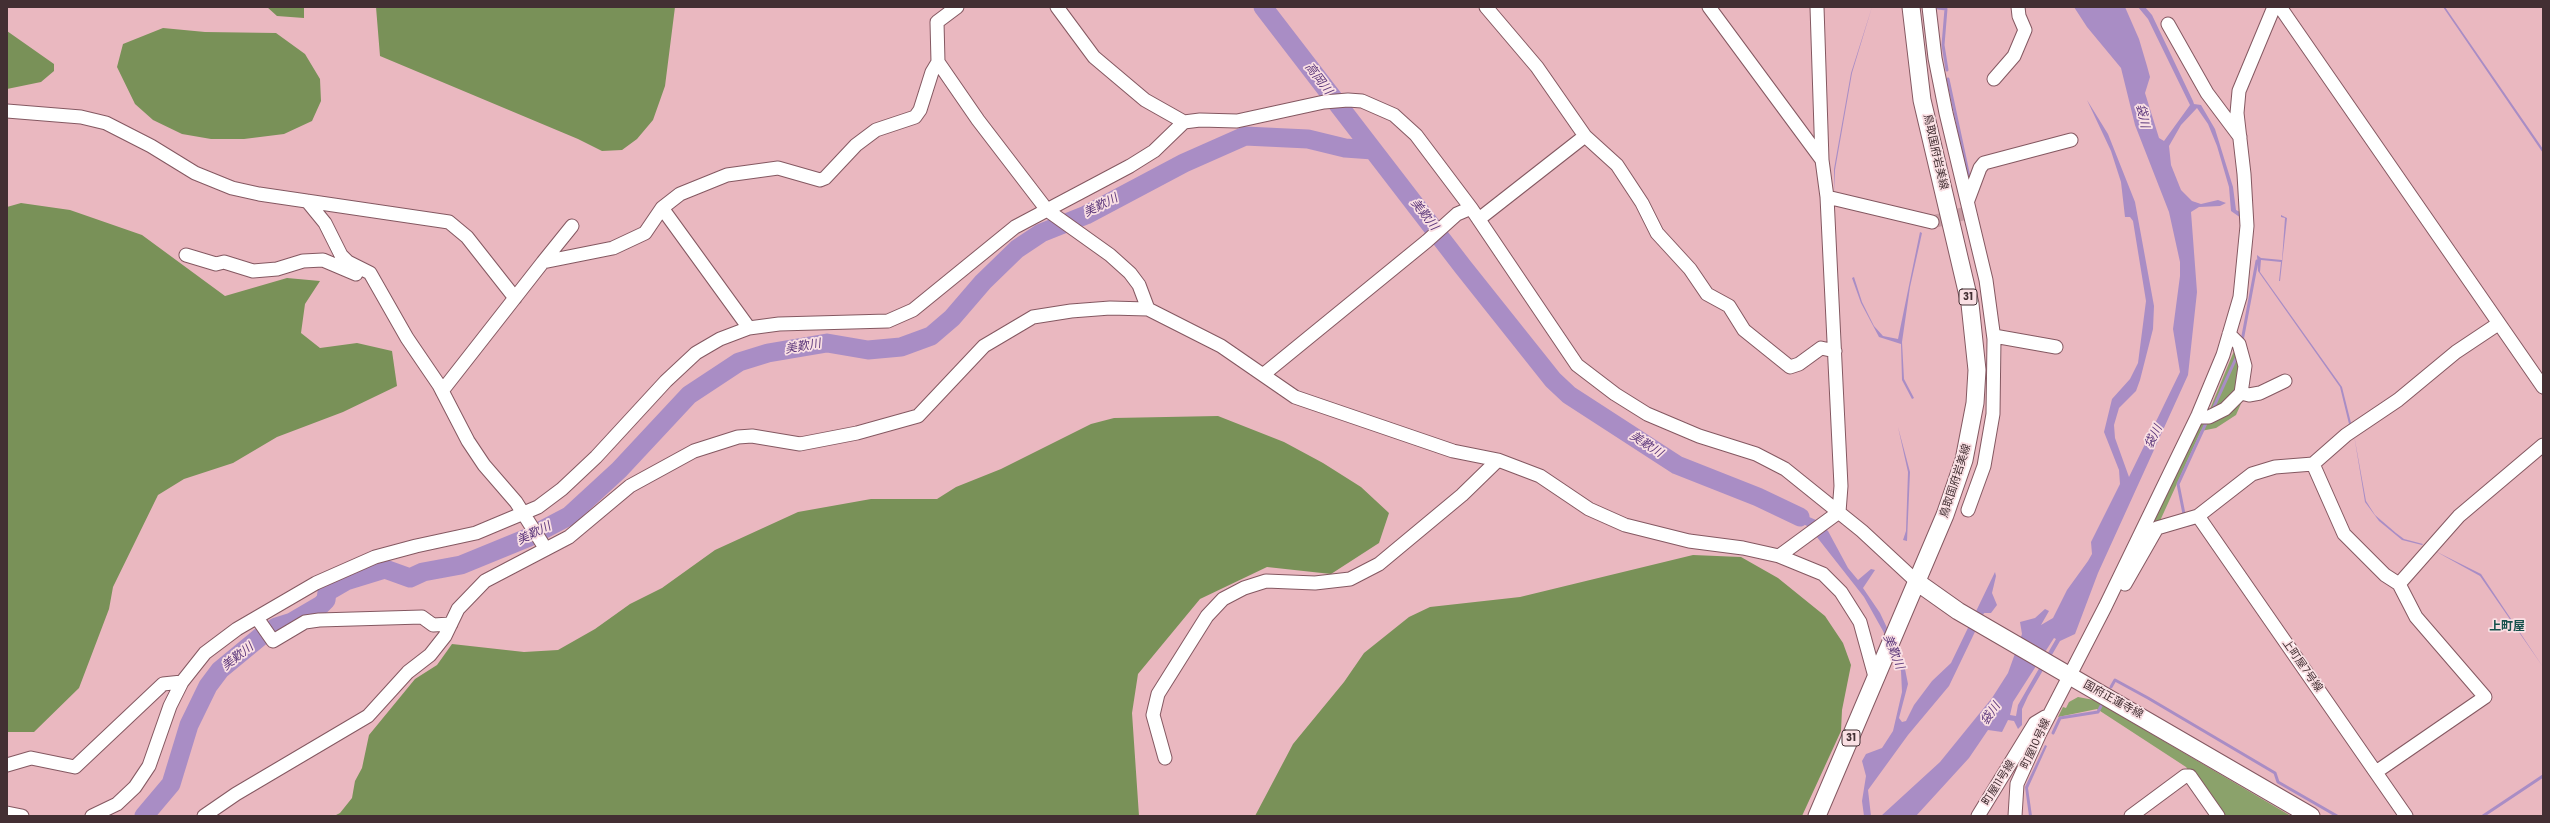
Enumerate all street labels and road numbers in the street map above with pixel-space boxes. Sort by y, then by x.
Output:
street label: 鳥取国府岩美線 [1920,113,1950,191]
road number: 31 [1959,289,1977,305]
street label: 鳥取国府岩美線 [1938,442,1974,520]
street label: 上町屋7号線 [2279,637,2325,695]
street label: 国府正蓮寺線 [2081,678,2145,722]
street label: 町屋10号線 [2019,717,2053,771]
road number: 31 [1842,730,1860,746]
street label: 町屋11号線 [1980,758,2018,808]

